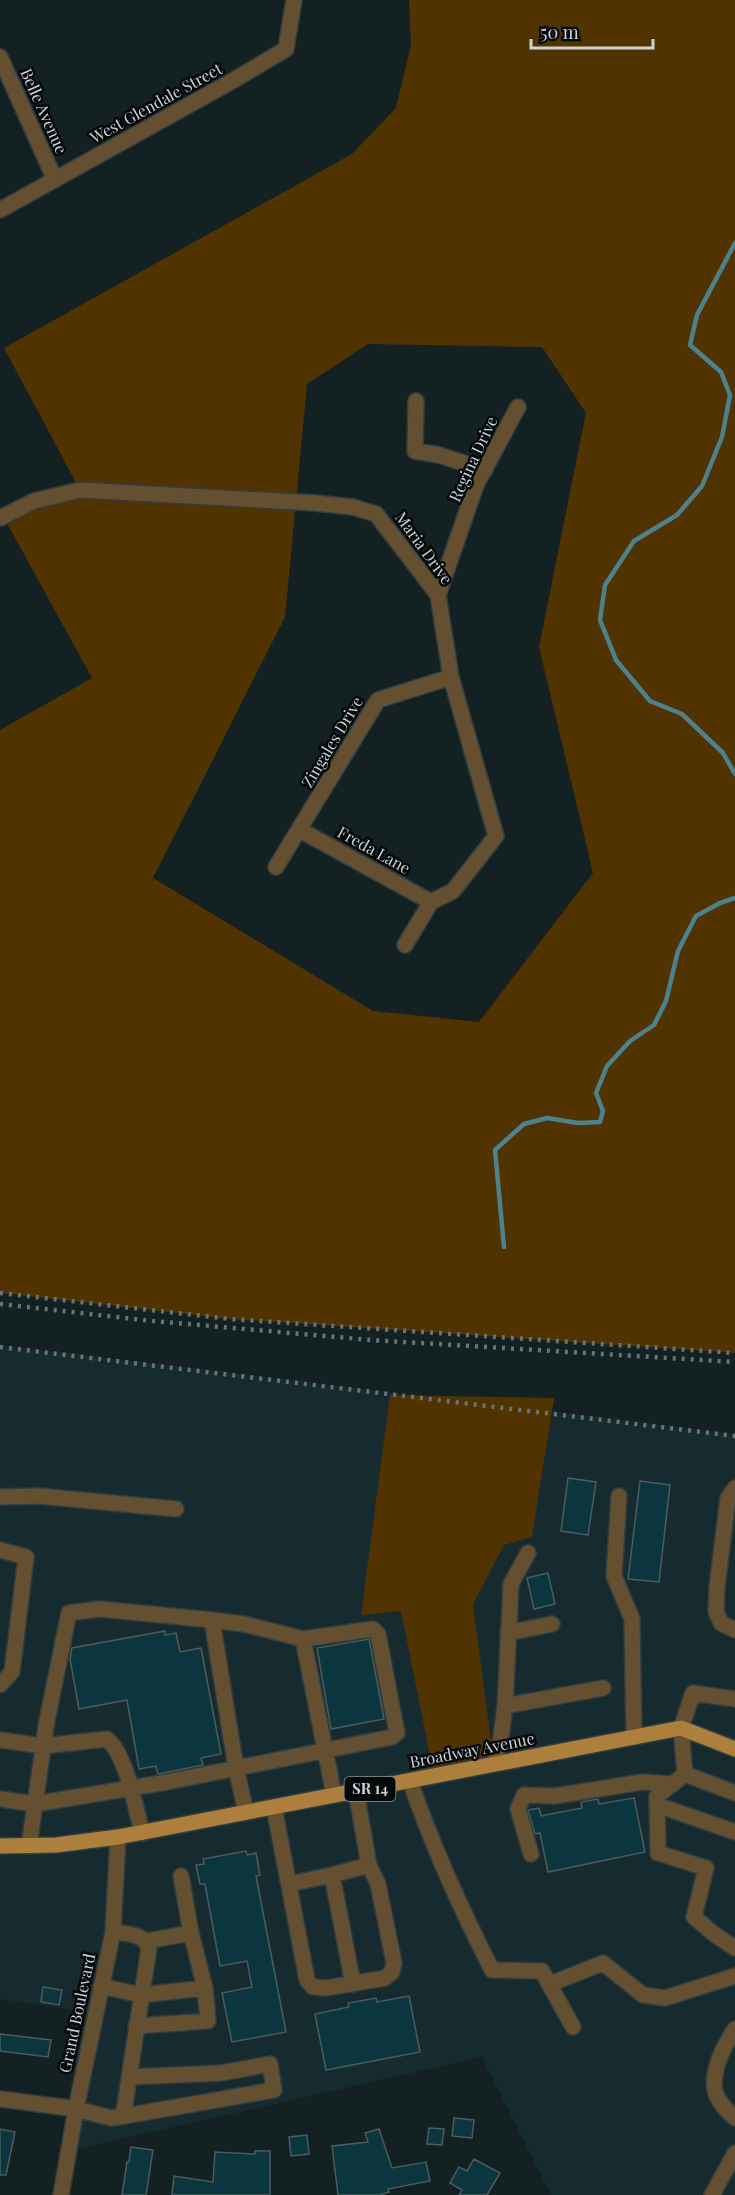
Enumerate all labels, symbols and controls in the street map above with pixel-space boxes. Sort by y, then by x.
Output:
scale bar [531,12,652,50]
text: 50 m [540,20,579,44]
street label: West Glendale Street [85,57,226,148]
street label: Belle Avenue [16,65,73,157]
street label: Regina Drive [444,413,502,505]
street label: Maria Drive [391,507,458,588]
street label: Zingales Drive [296,692,367,791]
street label: Freda Lane [334,821,414,878]
street label: Broadway Avenue [408,1727,536,1772]
road number: SR 14 [344,1777,395,1801]
street label: Grand Boulevard [54,1951,99,2074]

